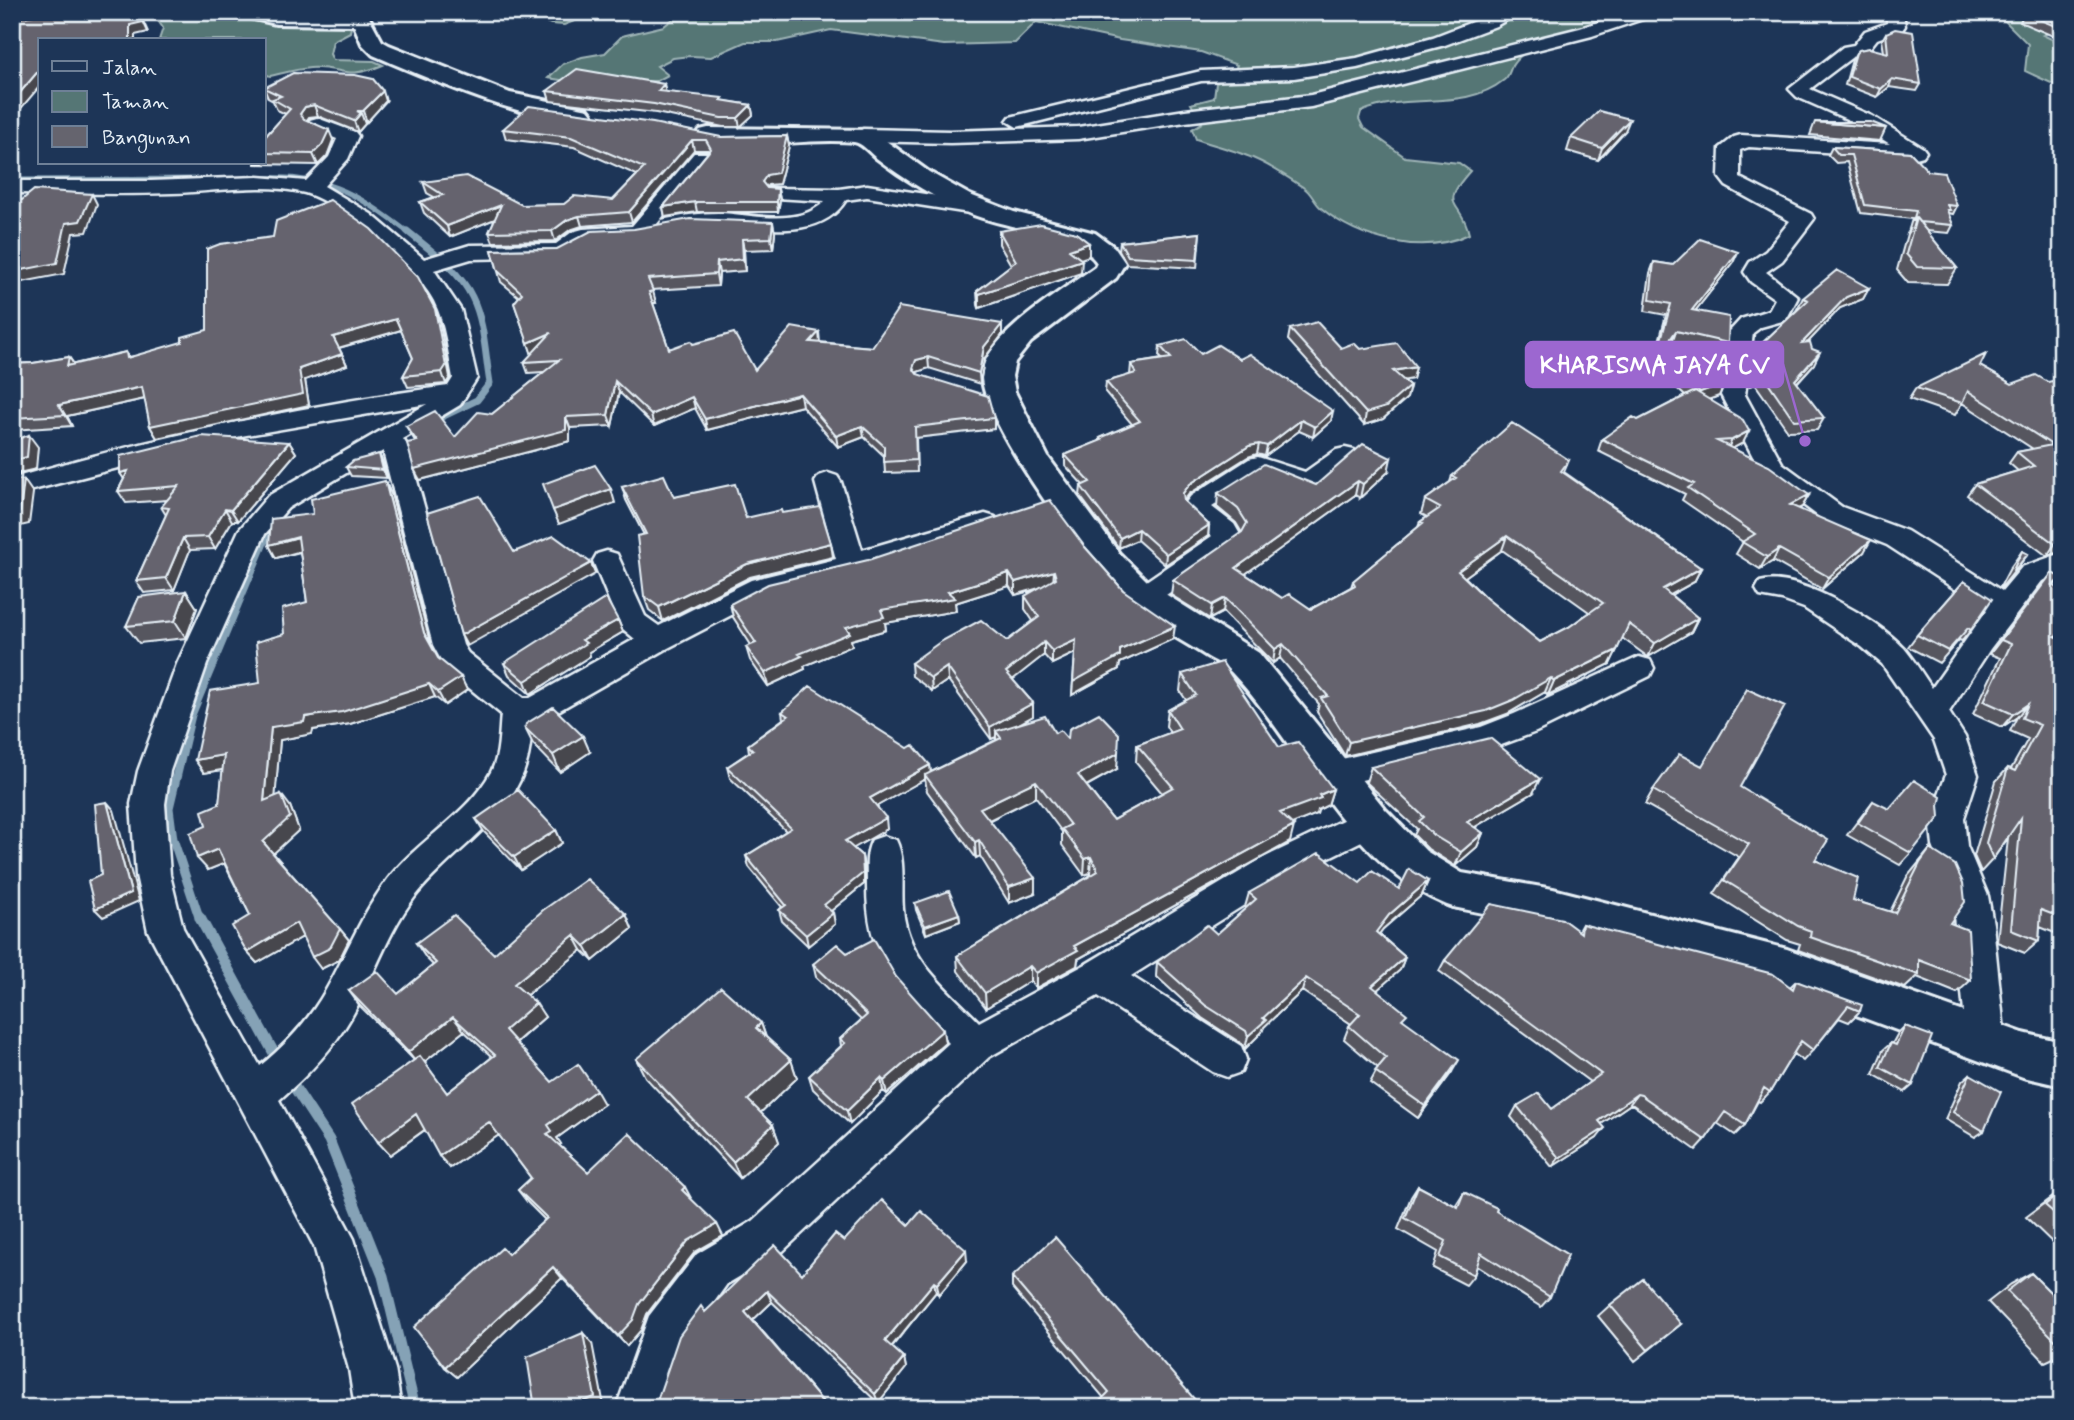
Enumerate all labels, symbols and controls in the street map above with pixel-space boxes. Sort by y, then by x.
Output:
legend [38,38,266,164]
text: Jalan [102,54,157,82]
text: Taman [102,88,169,116]
text: Bangunan [102,124,191,153]
callout: KHARISMA JAYA CV [1526,342,1783,387]
text: KHARISMA JAYA CV [1540,351,1770,382]

